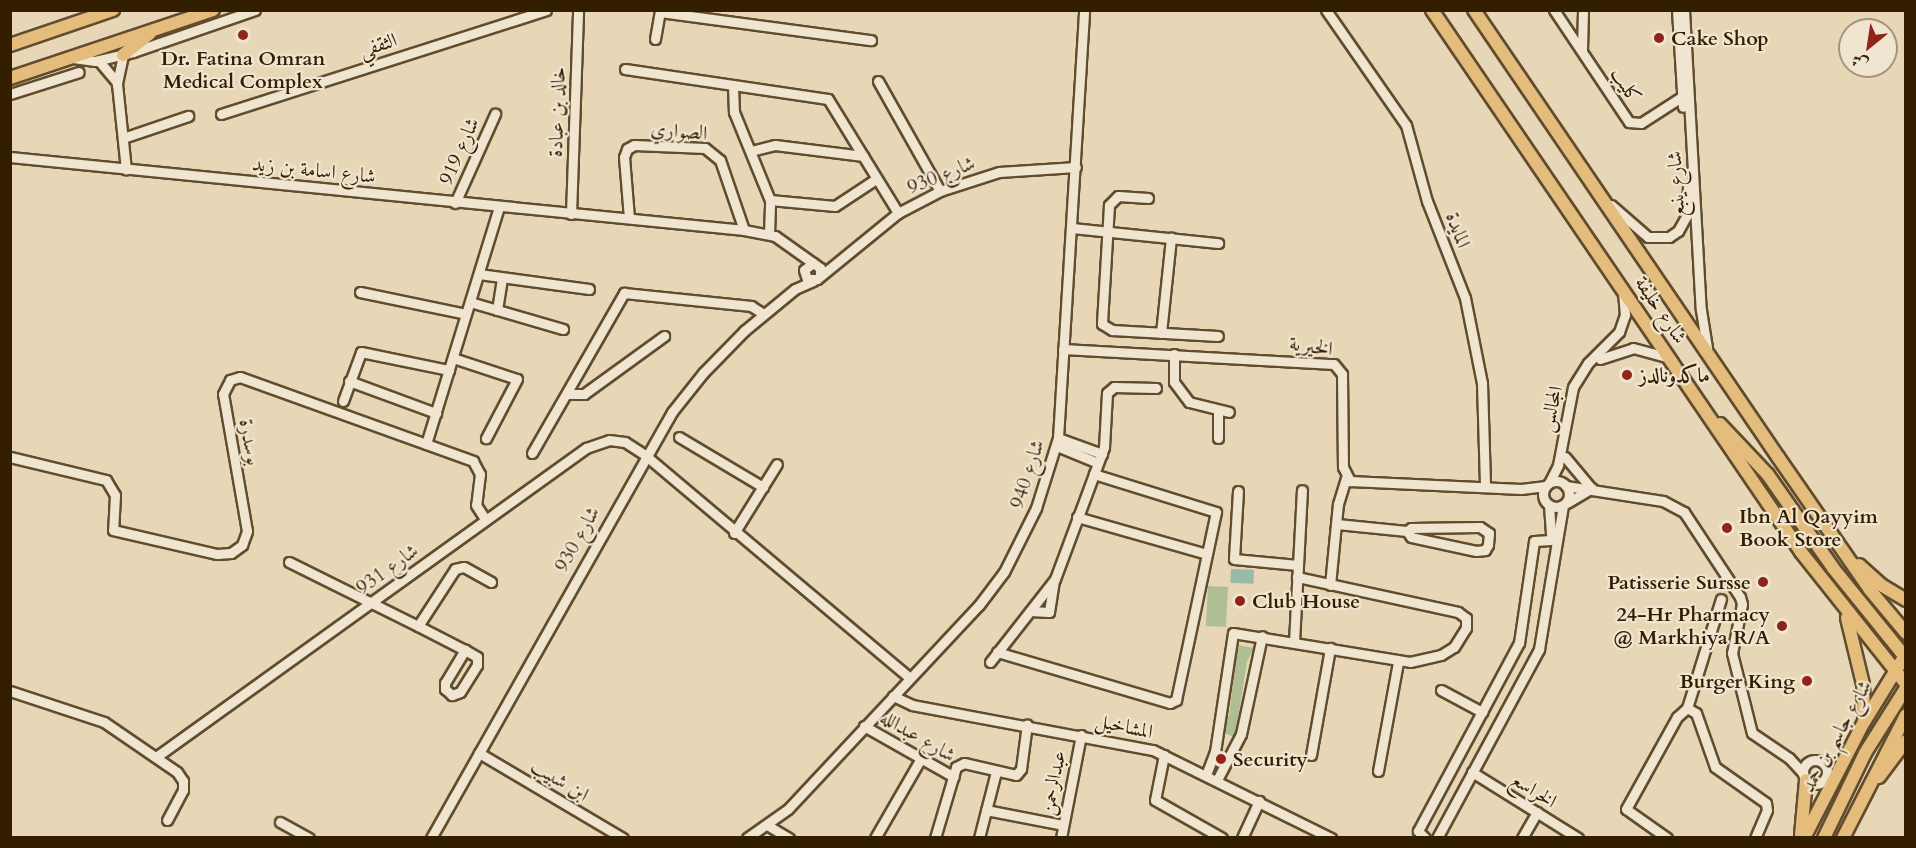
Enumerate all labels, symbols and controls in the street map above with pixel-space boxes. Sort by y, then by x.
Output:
north arrow [1838,18,1898,78]
marker: Dr. Fatina Omran Medical Complex [234,26,252,44]
place label: Cake Shop [1671,26,1769,50]
street label: الثقفي [356,28,400,62]
marker: Cake Shop [1652,31,1666,45]
place label: Dr. Fatina Omran Medical Complex [161,46,325,93]
text: ش [1848,48,1872,75]
street label: كليب [1606,62,1646,108]
street label: خالد بن عبادة [543,66,571,158]
street label: شارع 919 [434,114,484,188]
street label: الصواري [650,117,708,145]
street label: شارع ينبع [1662,150,1690,218]
street label: شارع 930 [904,151,978,199]
street label: شارع اسامة بن زيد [251,152,377,188]
street label: المايدة [1440,209,1476,251]
street label: شارع خليفة [1630,272,1692,348]
street label: الخيرية [1288,331,1334,361]
place label: ماكدونالدز [1639,363,1710,387]
marker: ماكدونالدز [1620,368,1634,382]
street label: المجالس [1534,384,1568,434]
street label: بوسدرة [234,417,266,467]
street label: شارع 940 [1005,437,1049,511]
street label: شارع 930 [549,502,605,576]
place label: Ibn Al Qayyim Book Store [1739,504,1878,551]
marker: Ibn Al Qayyim Book Store [1720,521,1734,535]
street label: شارع 931 [351,538,423,600]
place label: Patisserie Sursse [1607,570,1751,594]
marker: Patisserie Sursse [1756,575,1770,589]
place label: Club House [1252,589,1360,613]
marker: Club House [1233,594,1247,608]
place label: 24-Hr Pharmacy @ Markhiya R/A [1613,602,1770,649]
marker: 24-Hr Pharmacy @ Markhiya R/A [1775,619,1789,633]
place label: Burger King [1679,669,1795,693]
marker: Burger King [1800,674,1814,688]
street label: شارع جاسم بن حمد [1795,676,1877,796]
street label: شارع عبدالله [876,705,960,767]
street label: المشاخيل [1093,708,1155,744]
place label: Security [1233,747,1308,771]
street label: عبدالرحمن [1035,749,1071,817]
marker: Security [1214,752,1228,766]
street label: ابن شبيب [527,753,593,807]
street label: الخراسع [1507,767,1561,813]

